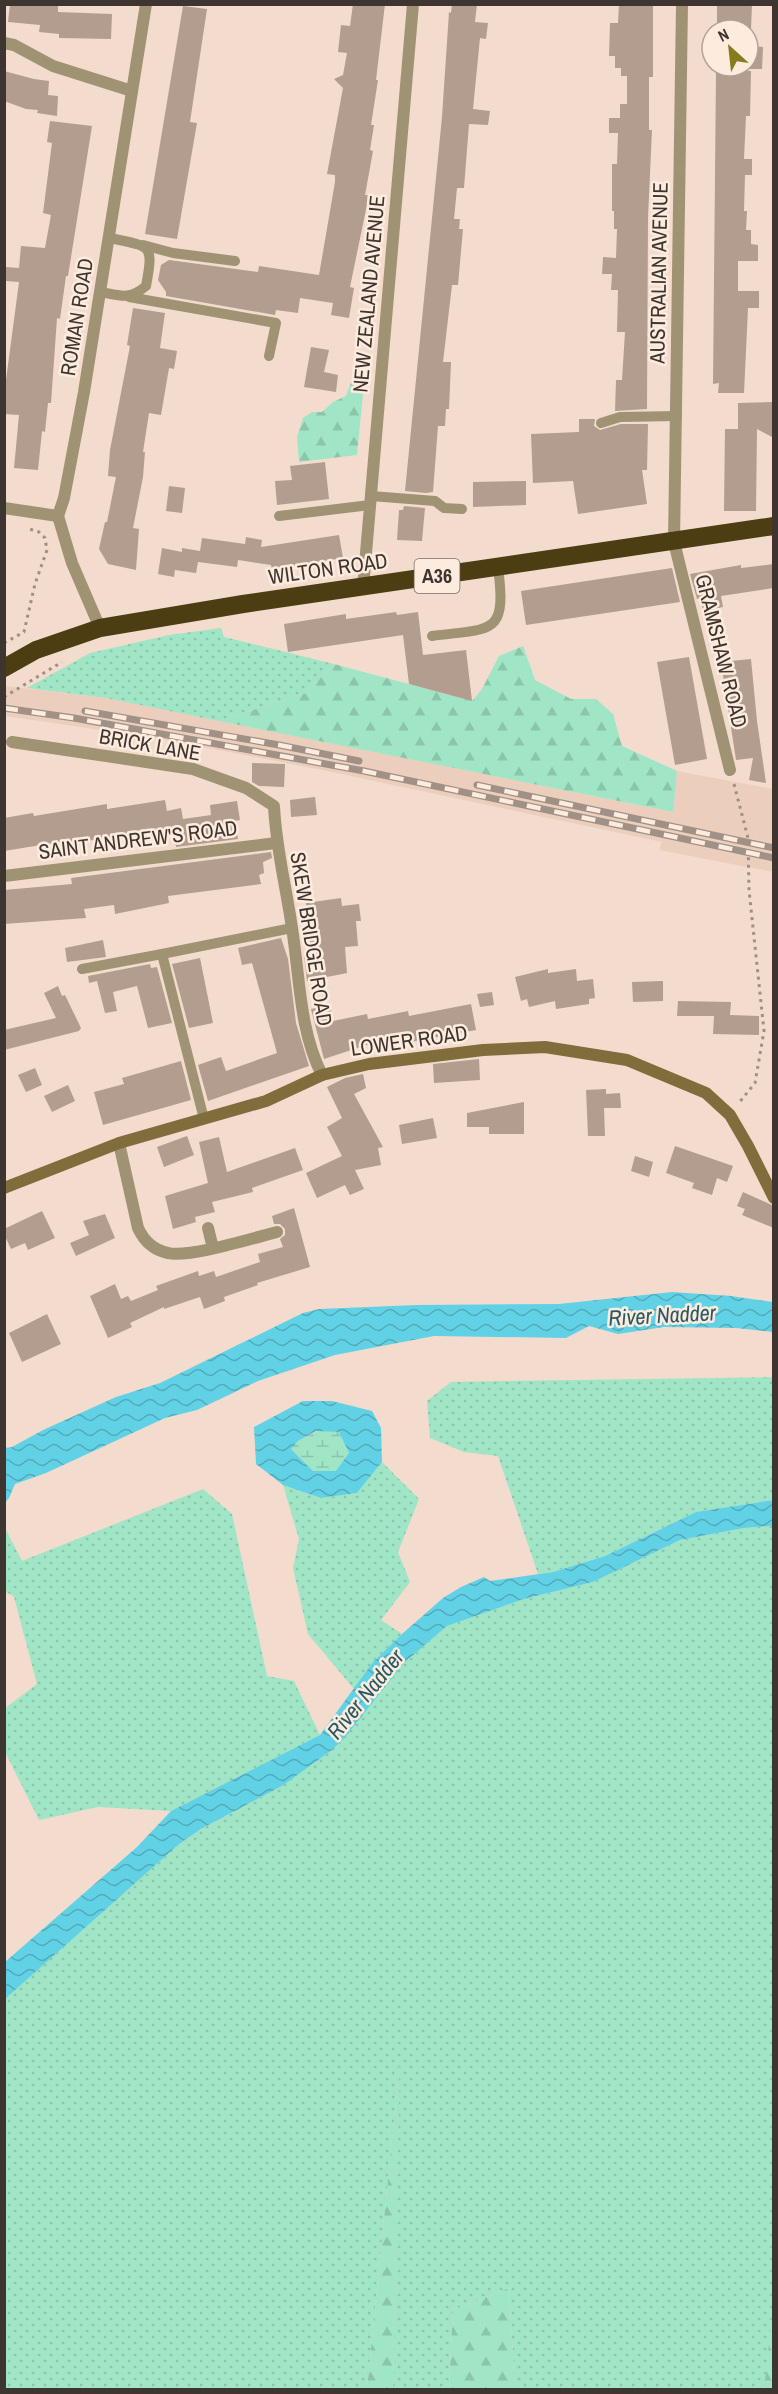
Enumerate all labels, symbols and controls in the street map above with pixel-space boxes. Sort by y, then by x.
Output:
north arrow [700,18,760,78]
text: N [714,23,732,47]
street label: AUSTRALIAN AVENUE [642,182,675,365]
street label: NEW ZEALAND AVENUE [345,194,392,394]
street label: ROMAN ROAD [53,256,100,378]
street label: WILTON ROAD [267,546,389,591]
road number: A36 [414,559,460,593]
street label: GRAMSHAW ROAD [688,571,755,731]
street label: BRICK LANE [97,721,203,768]
street label: SAINT ANDREW'S ROAD [37,813,239,866]
street label: SKEW BRIDGE ROAD [283,850,340,1028]
street label: LOWER ROAD [349,1018,469,1063]
water label: River Nadder [608,1297,717,1333]
water label: River Nadder [320,1642,411,1745]

